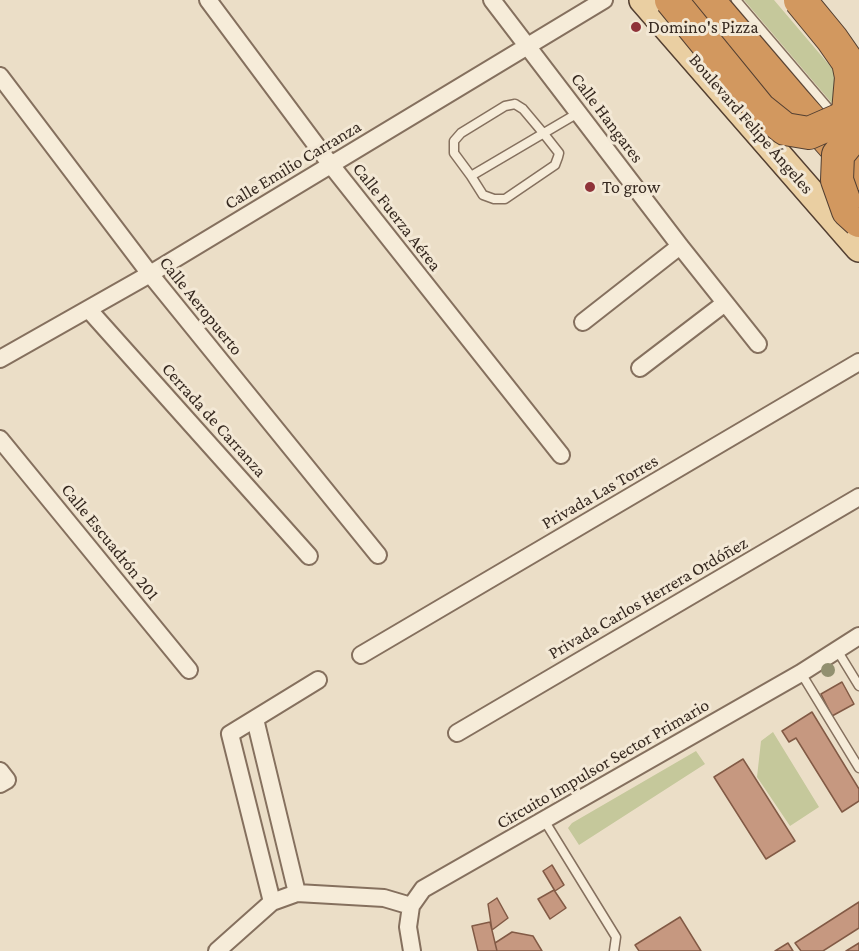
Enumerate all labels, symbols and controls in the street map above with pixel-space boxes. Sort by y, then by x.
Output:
place label: Domino's Pizza [648,16,759,38]
marker: Domino's Pizza [629,20,643,34]
street label: Boulevard Felipe Ángeles [684,49,818,199]
street label: Calle Hangares [566,69,648,167]
street label: Calle Emilio Carranza [221,116,365,214]
street label: Calle Fuerza Aérea [348,158,446,276]
place label: To grow [602,176,660,198]
marker: To grow [583,180,597,194]
street label: Calle Aeropuerto [155,252,247,360]
street label: Cerrada de Carranza [157,358,271,482]
street label: Privada Las Torres [538,450,662,534]
street label: Calle Escuadrón 201 [56,479,164,605]
street label: Privada Carlos Herrera Ordóñez [545,532,751,664]
street label: Circuito Impulsor Sector Primario [493,694,713,834]

